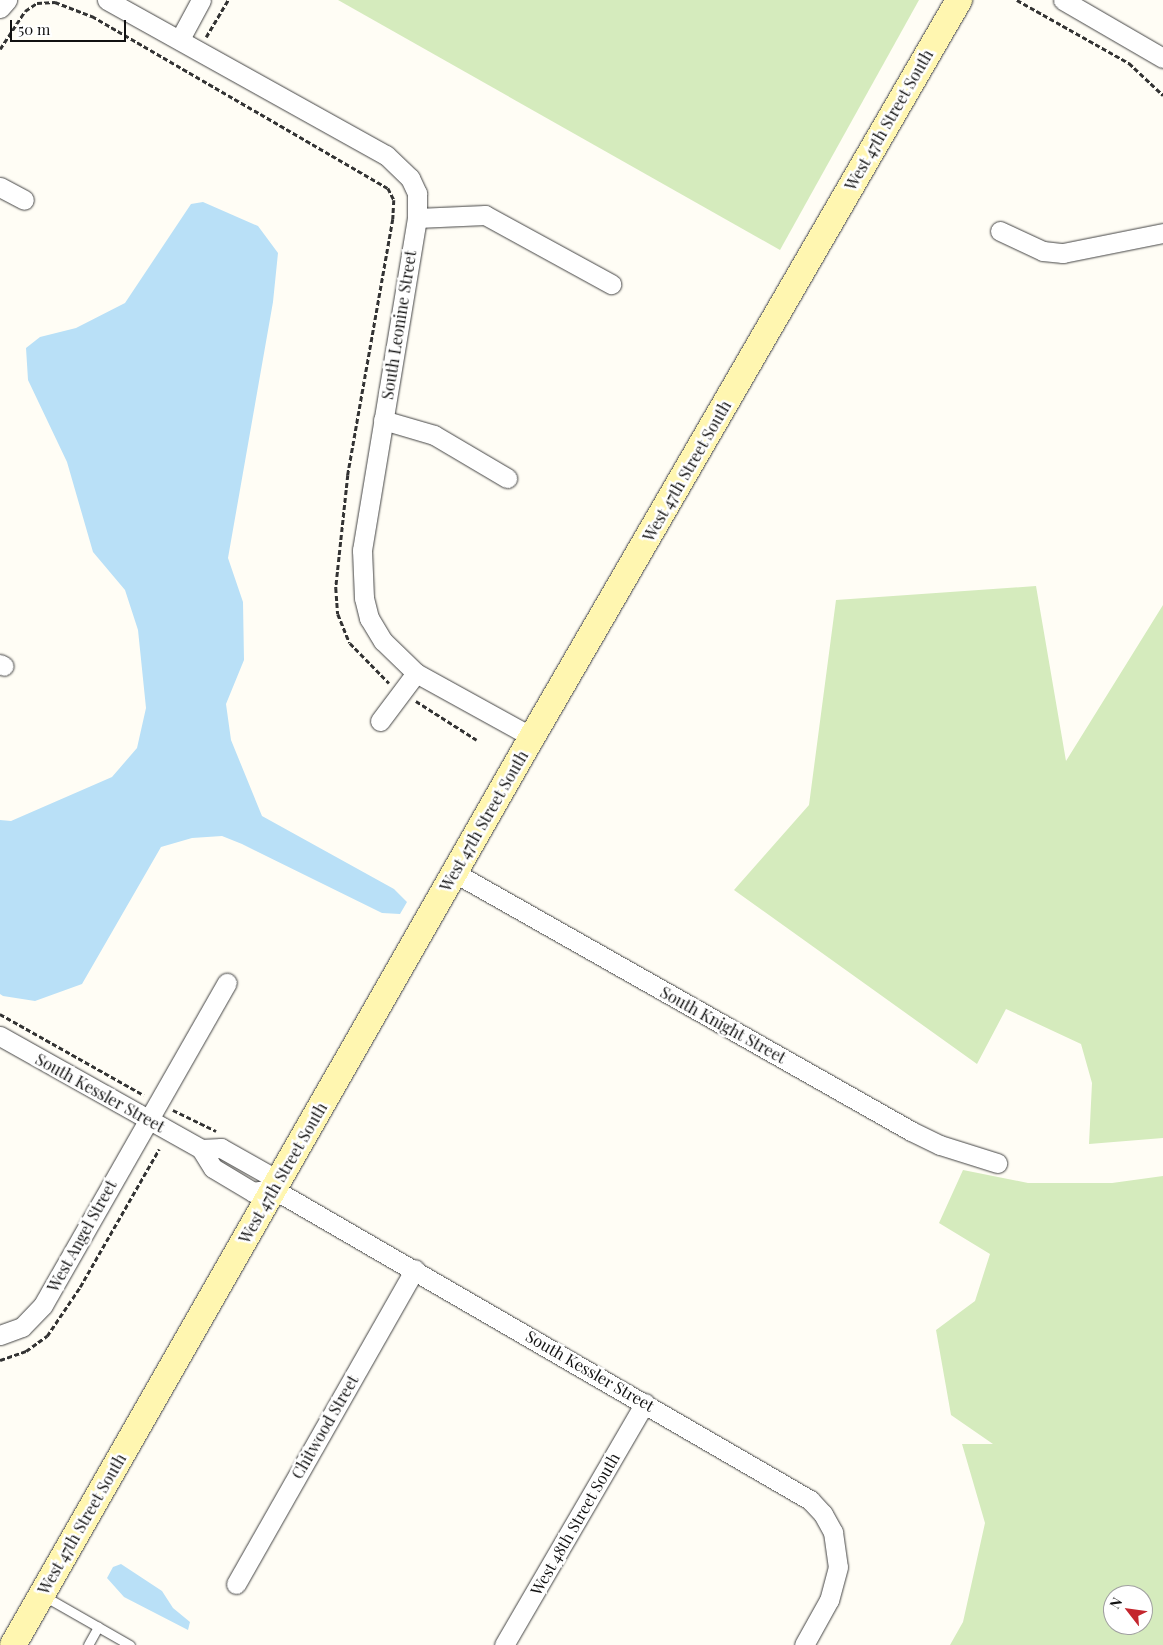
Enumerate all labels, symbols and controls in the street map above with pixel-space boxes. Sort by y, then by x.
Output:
scale bar [12,10,129,42]
text: 50 m [18,19,50,39]
street label: West 47th Street South [841,46,937,194]
street label: South Leonine Street [378,249,420,401]
street label: West 47th Street South [639,397,735,545]
street label: West 47th Street South [436,747,532,895]
street label: South Knight Street [657,982,789,1068]
street label: South Kessler Street [32,1049,168,1137]
street label: West 47th Street South [235,1099,331,1247]
street label: West Angel Street [43,1176,121,1296]
street label: South Kessler Street [522,1326,658,1416]
street label: Chitwood Street [288,1372,362,1482]
street label: West 48th Street South [526,1449,624,1599]
street label: West 47th Street South [34,1450,130,1598]
north arrow [1103,1585,1153,1635]
text: N [1105,1594,1126,1612]

